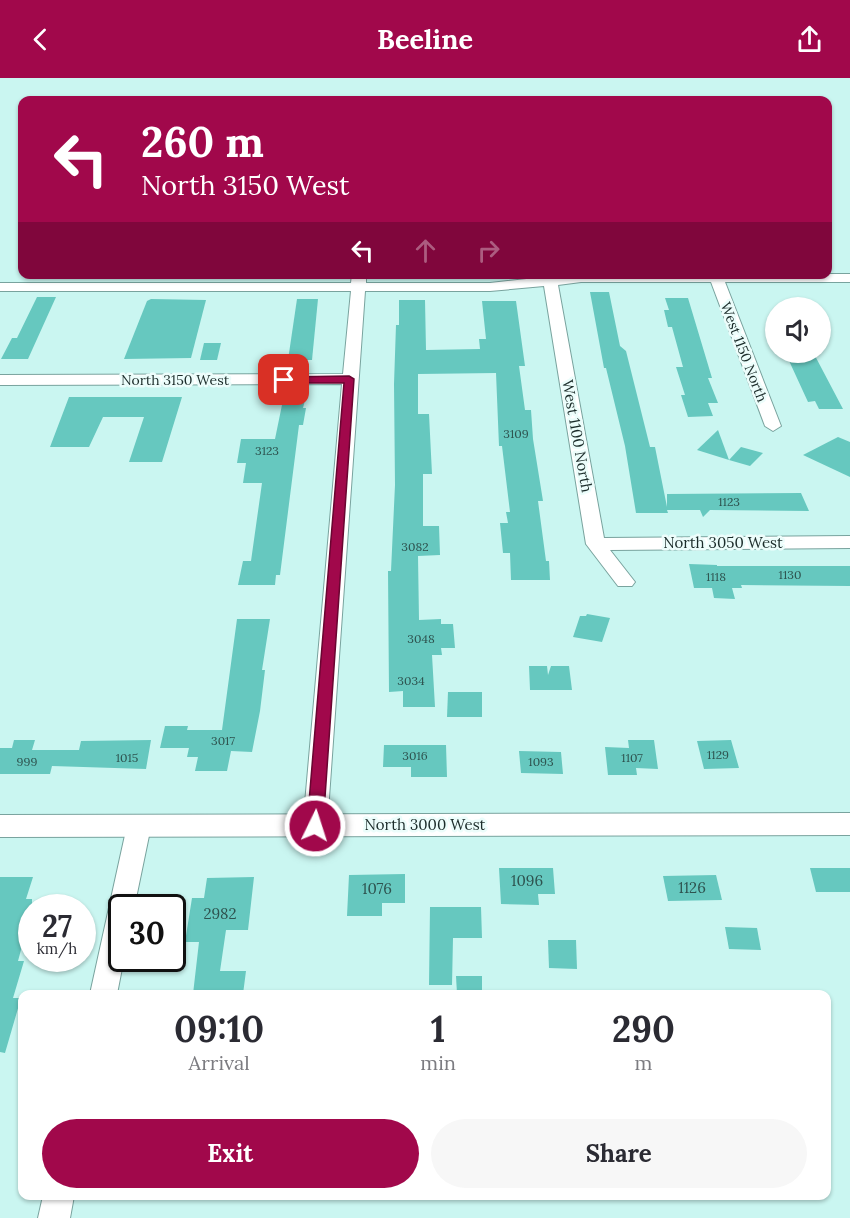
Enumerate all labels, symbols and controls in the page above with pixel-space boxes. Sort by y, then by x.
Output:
text: Beeline [377,22,473,56]
icon: back [24,23,57,56]
icon: share [793,23,826,56]
text: 260 m [141,115,264,169]
icon: left [42,120,120,198]
text: North 3150 West [141,168,350,202]
icon: left [346,234,379,267]
icon: ahead [409,234,442,267]
icon: right [472,234,505,267]
map controls [765,297,831,363]
button: sound [765,297,831,363]
street label: West 1150 North [717,300,771,404]
pin [258,354,309,405]
icon: arrive [267,363,300,396]
street label: North 3150 West [121,371,230,389]
street label: West 1100 North [558,378,597,494]
house number: 3109 [503,426,529,441]
house number: 3123 [255,443,279,458]
house number: 1123 [718,494,740,509]
street label: North 3050 West [663,533,783,552]
house number: 3082 [401,539,429,554]
house number: 1130 [779,567,801,582]
house number: 1118 [706,569,726,584]
house number: 3048 [407,631,435,646]
house number: 3034 [397,673,425,688]
house number: 3017 [211,733,235,748]
house number: 1129 [707,747,729,762]
house number: 3016 [402,748,428,763]
house number: 1015 [116,750,138,765]
house number: 1107 [621,750,643,765]
house number: 999 [17,754,37,769]
house number: 1093 [528,754,554,769]
position arrow [283,794,347,858]
street label: North 3000 West [365,815,486,834]
house number: 1096 [511,871,543,890]
house number: 1126 [678,878,706,897]
house number: 1076 [362,879,392,898]
speed limit sign: 30 [108,894,186,972]
house number: 2982 [203,904,237,923]
text: 27 [42,907,72,945]
text: km/h [37,939,77,958]
text: 09:10 [174,1006,264,1052]
text: 1 [431,1006,445,1052]
text: 290 [612,1006,675,1052]
text: Arrival [189,1050,250,1075]
text: min [420,1050,456,1075]
text: m [635,1050,652,1075]
button: Exit [42,1119,419,1188]
button: Share [431,1119,807,1188]

